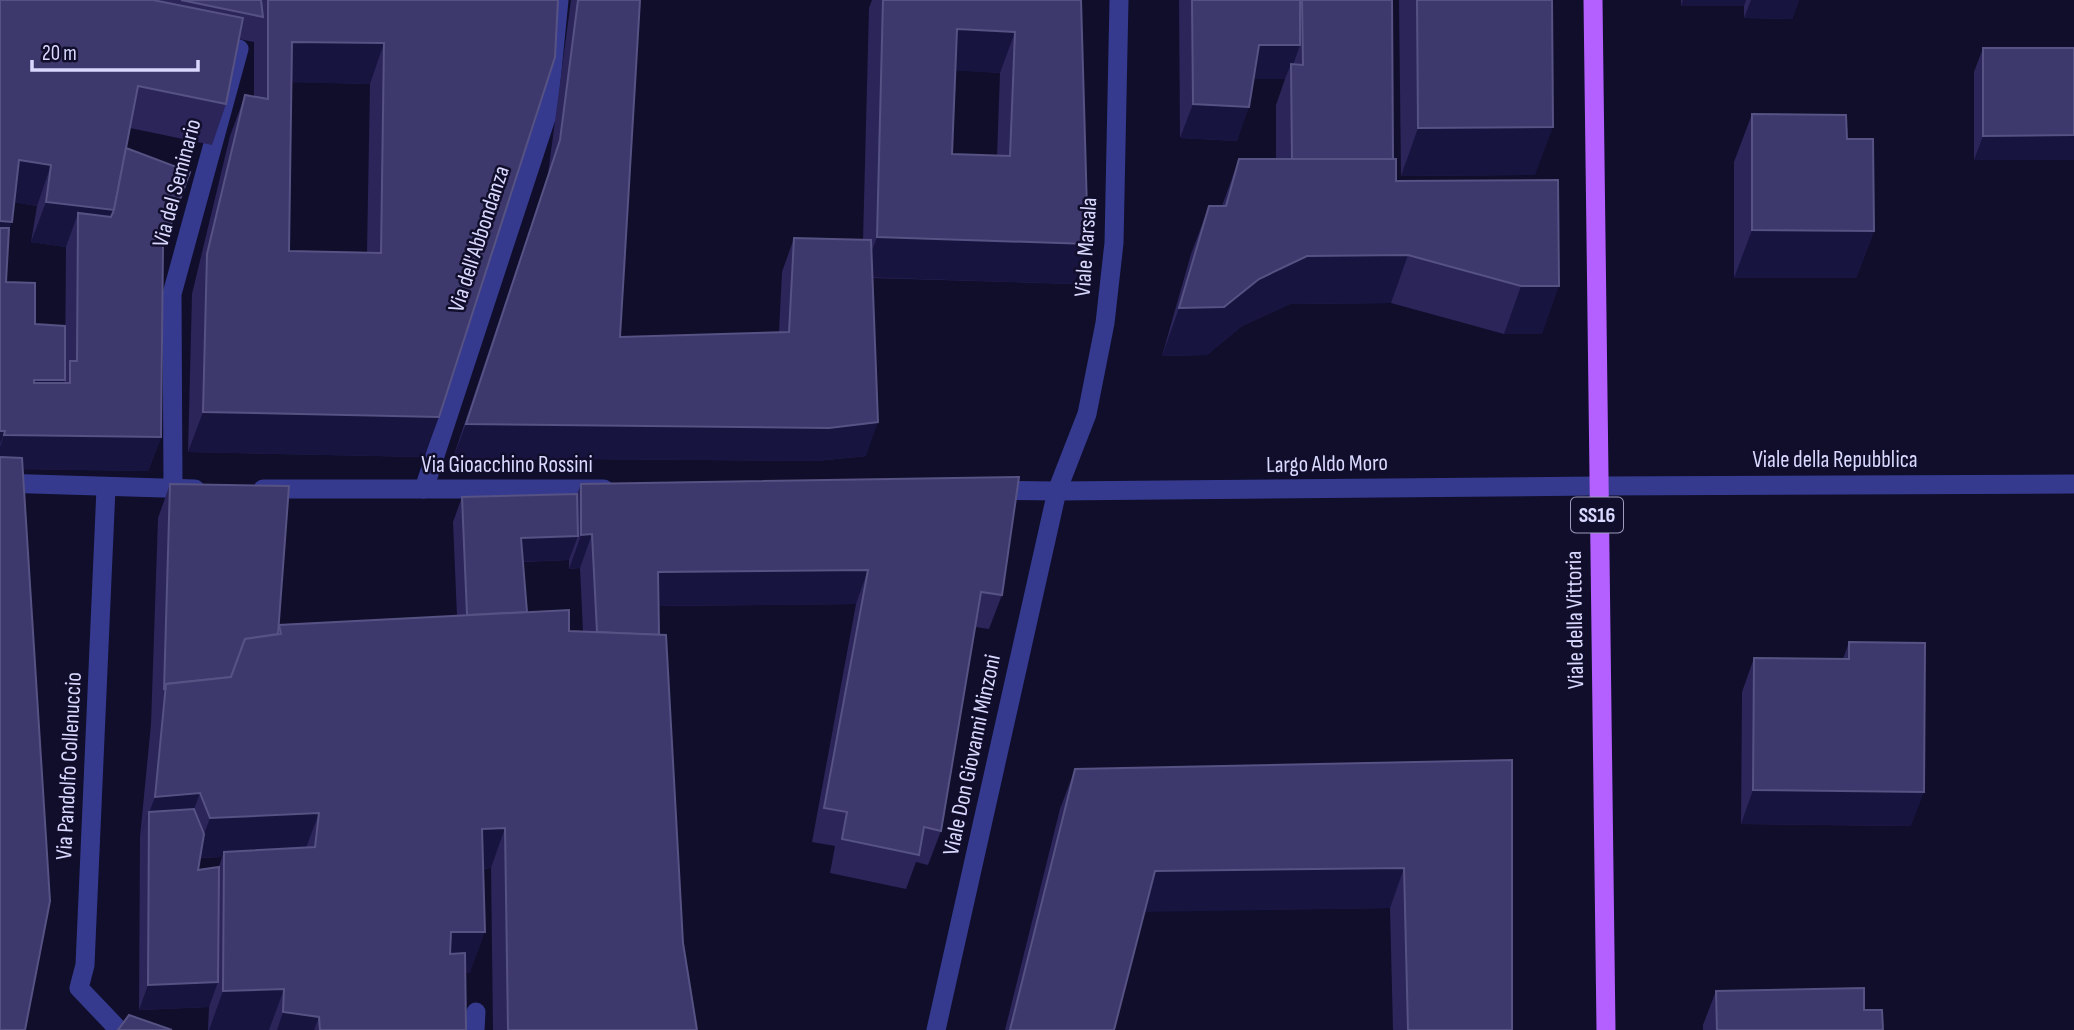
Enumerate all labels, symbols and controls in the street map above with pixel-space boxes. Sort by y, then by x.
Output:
scale bar [32,28,198,72]
text: 20 m [42,41,77,66]
street label: Via del Seminario [147,116,207,250]
street label: Via dell'Abbondanza [442,162,516,316]
street label: Viale Marsala [1069,196,1103,298]
street label: Viale della Repubblica [1752,446,1918,474]
street label: Largo Aldo Moro [1266,449,1388,479]
street label: Via Gioacchino Rossini [421,451,593,479]
road number: SS16 [1571,498,1623,532]
street label: Viale della Vittoria [1560,551,1590,689]
street label: Viale Don Giovanni Minzoni [937,652,1007,858]
street label: Via Pandolfo Collenuccio [50,671,88,861]

